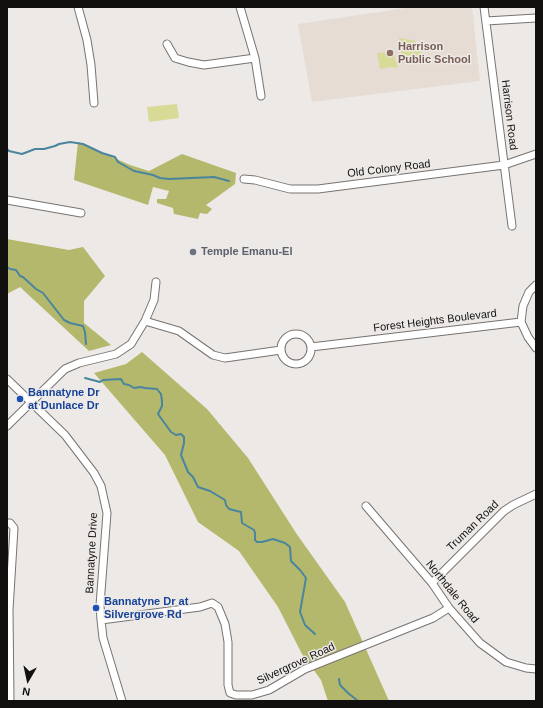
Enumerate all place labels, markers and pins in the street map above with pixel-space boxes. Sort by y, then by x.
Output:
place label: Harrison Public School [398,40,471,66]
marker: Harrison Public School [385,48,395,58]
place label: Temple Emanu-El [201,245,292,259]
marker: Temple Emanu-El [188,247,198,257]
place label: Bannatyne Dr at Dunlace Dr [28,386,100,412]
marker: Bannatyne Dr at Dunlace Dr [15,394,25,404]
place label: Bannatyne Dr at Silvergrove Rd [104,595,188,621]
marker: Bannatyne Dr at Silvergrove Rd [91,603,101,613]

